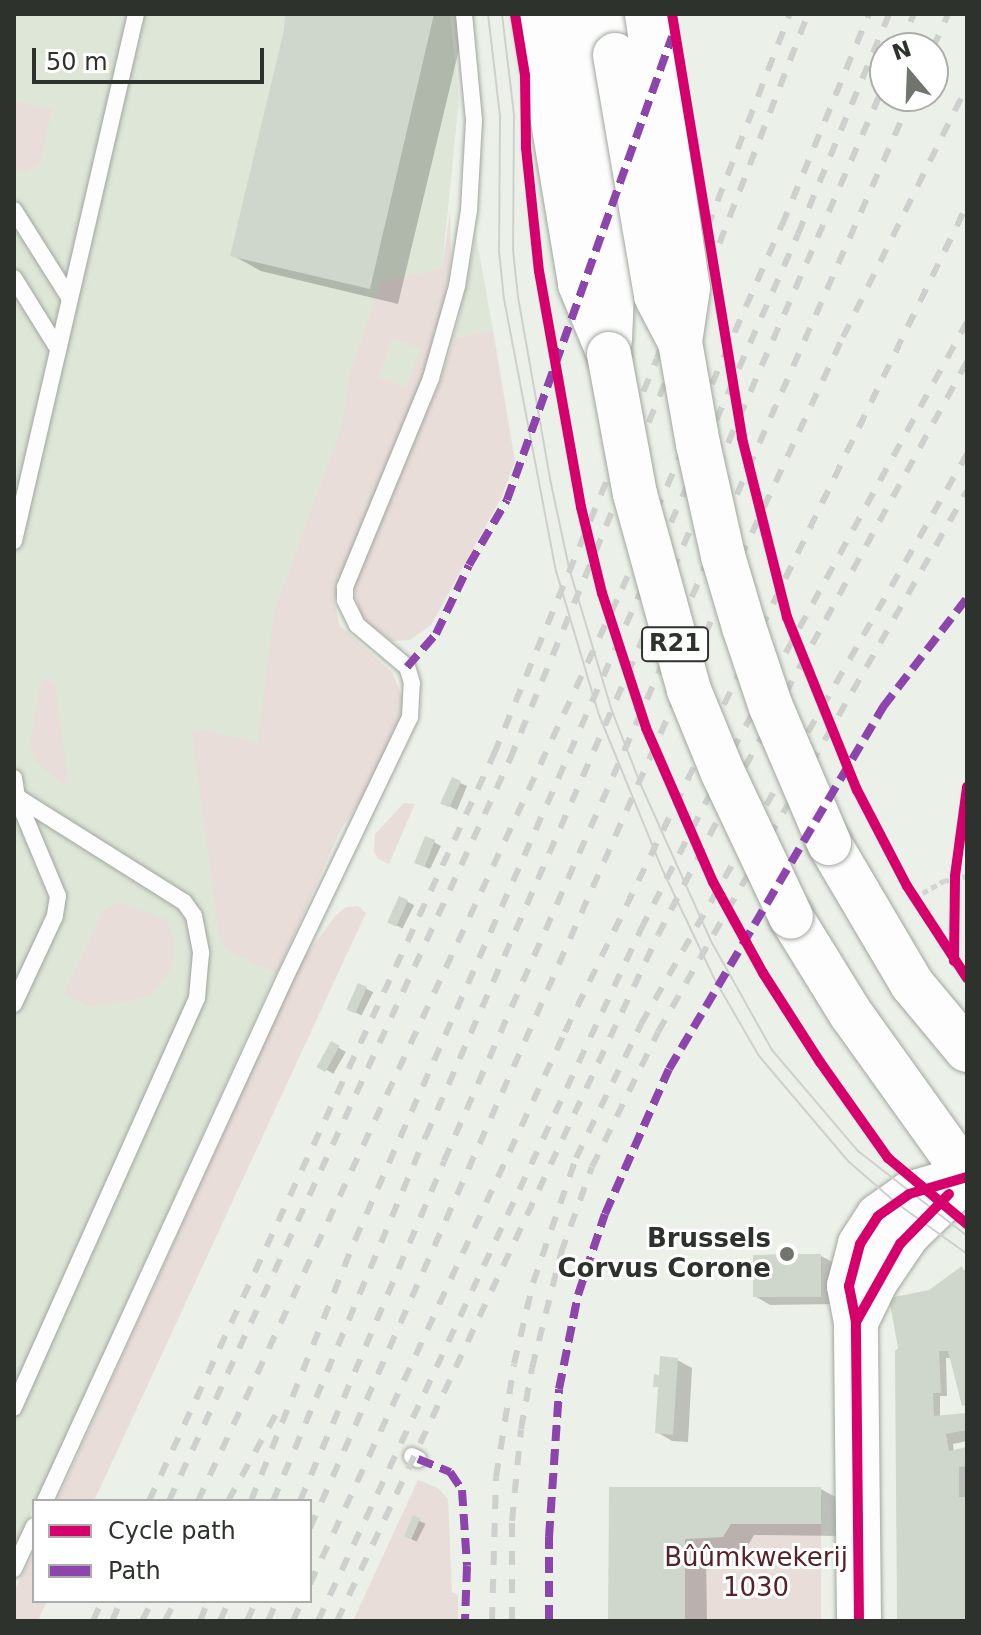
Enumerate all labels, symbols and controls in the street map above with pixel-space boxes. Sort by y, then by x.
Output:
scale bar [36,32,268,82]
north arrow [869,32,949,112]
text: N [889,36,914,66]
text: 50 m [46,48,108,76]
road number: R21 [641,624,709,664]
place label: Brussels Corvus Corone [557,1223,771,1284]
marker: Brussels Corvus Corone [778,1245,796,1263]
legend [32,1499,312,1603]
text: Cycle path [108,1517,236,1545]
park label: Bûûmkwekerij 1030 [664,1542,848,1604]
text: Path [108,1557,161,1585]

